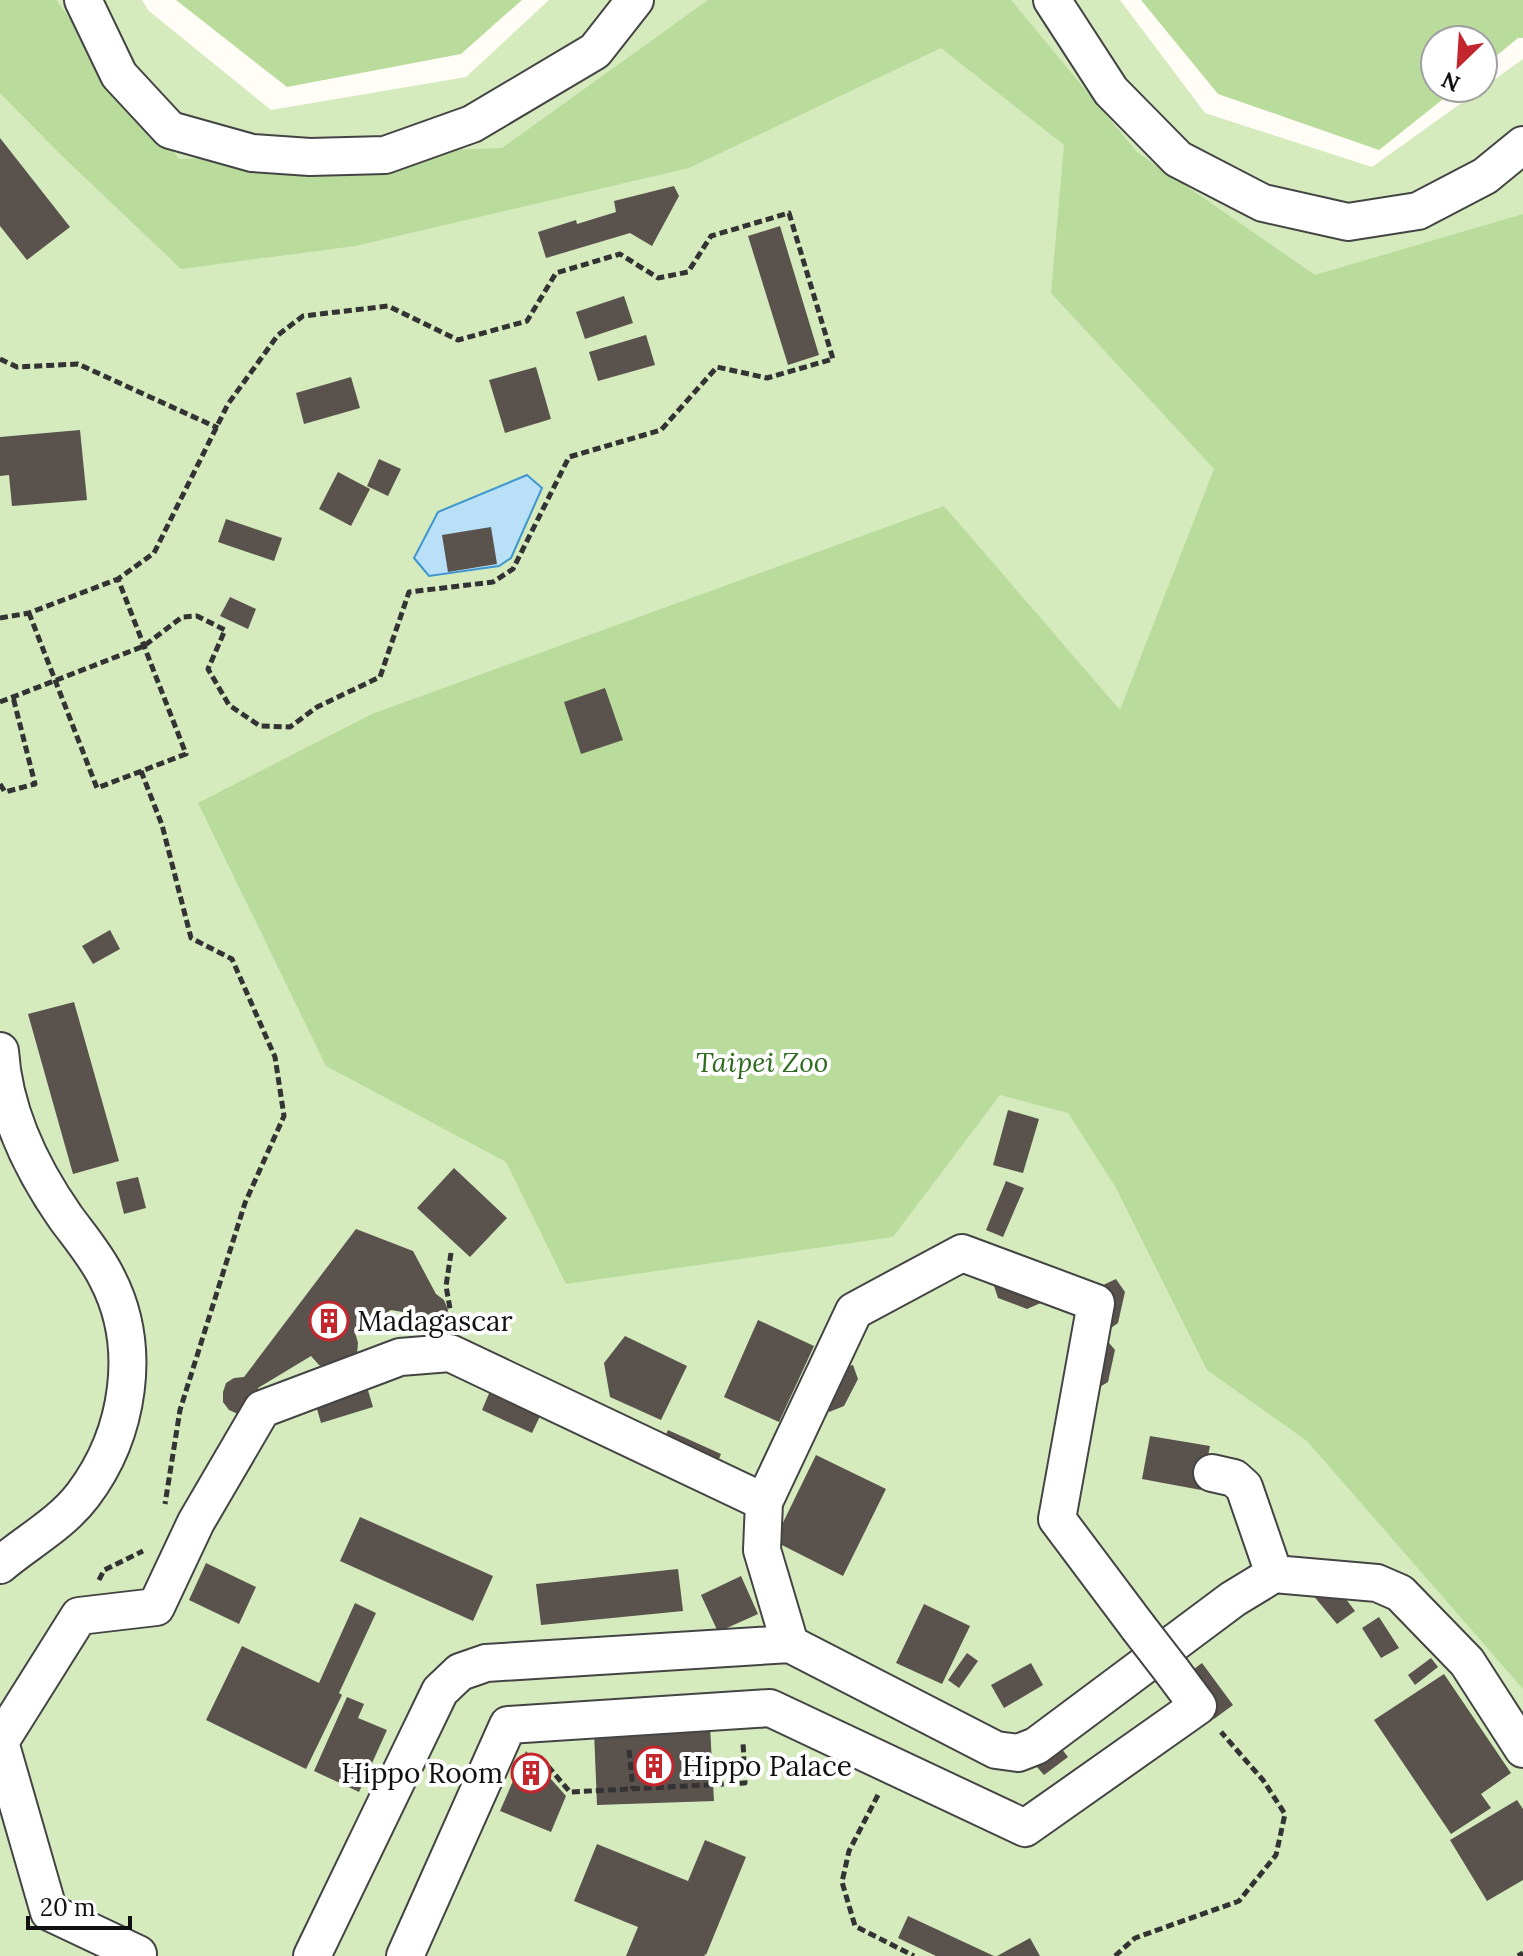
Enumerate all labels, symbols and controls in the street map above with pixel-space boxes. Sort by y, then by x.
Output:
north arrow [1419,24,1499,104]
text: N [1437,66,1464,98]
park label: Taipei Zoo [696,1044,828,1080]
building icon: Madagascar [308,1300,350,1342]
place label: Madagascar [357,1303,513,1339]
building icon: Hippo Palace [633,1745,675,1787]
place label: Hippo Palace [682,1748,852,1784]
building icon: Hippo Room [510,1752,552,1794]
place label: Hippo Room [341,1755,503,1791]
scale bar [28,1880,130,1930]
text: 20 m [40,1892,96,1923]

